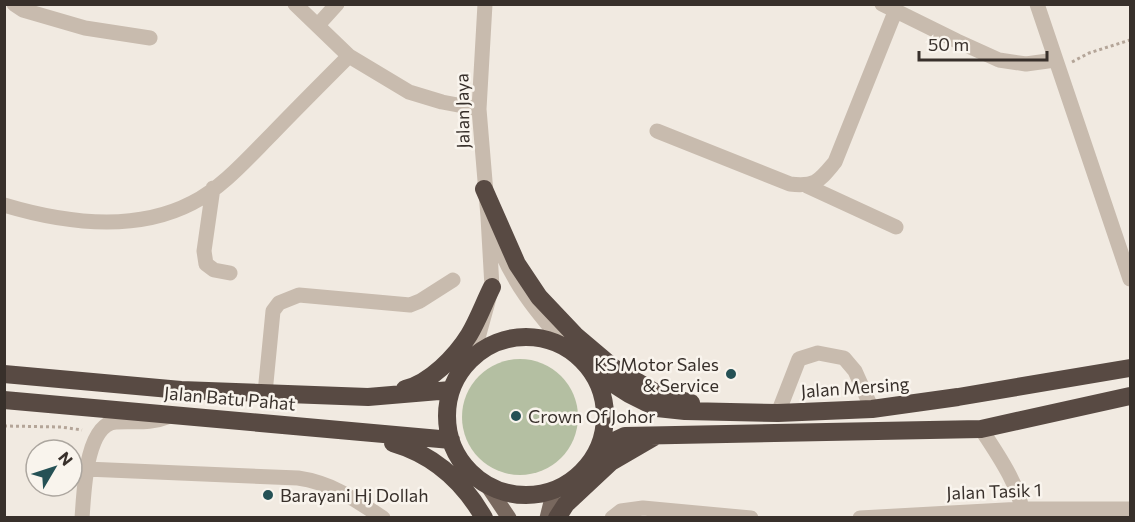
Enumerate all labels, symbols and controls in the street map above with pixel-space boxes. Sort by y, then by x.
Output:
scale bar [919,24,1046,62]
text: 50 m [928,33,969,55]
street label: Jalan Jaya [450,73,474,149]
place label: KS Motor Sales & Service [594,353,719,396]
marker: KS Motor Sales & Service [724,367,738,381]
street label: Jalan Mersing [800,372,910,402]
street label: Jalan Batu Pahat [163,381,297,415]
place label: Crown Of Johor [528,405,655,427]
marker: Crown Of Johor [509,409,523,423]
north arrow [24,438,84,498]
text: N [55,448,77,469]
street label: Jalan Tasik 1 [946,478,1042,504]
place label: Barayani Hj Dollah [280,484,429,506]
marker: Barayani Hj Dollah [261,488,275,502]

